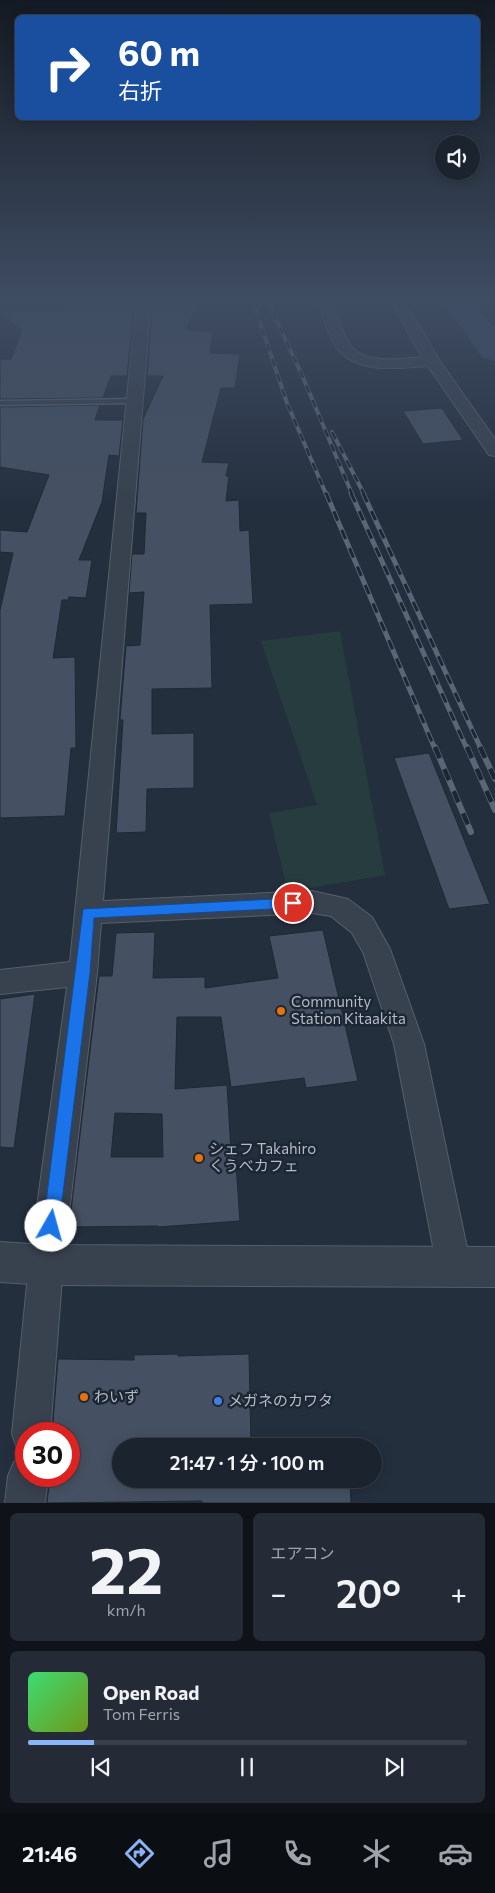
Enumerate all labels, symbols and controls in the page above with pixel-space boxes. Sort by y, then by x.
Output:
text: 60 m [118,30,200,73]
icon: right [35,35,100,100]
text: 右折 [118,77,162,104]
map controls [435,135,480,180]
button: sound [435,135,480,180]
pin [272,882,314,924]
icon: arrive [279,889,307,917]
place label: Community Station Kitaakita [291,992,406,1027]
marker: Community Station Kitaakita [275,1005,287,1017]
place label: シェフ Takahiro くうべカフェ [209,1139,316,1174]
marker: シェフ Takahiro くうべカフェ [193,1152,205,1164]
position arrow [24,1199,76,1251]
place label: わいず [94,1387,139,1405]
marker: わいず [78,1391,90,1403]
place label: メガネのカワタ [228,1391,333,1409]
marker: メガネのカワタ [212,1395,224,1407]
speed limit sign: 30 [15,1422,80,1487]
text: 21:47 · 1 分 · 100 m [170,1451,324,1474]
text: 22 [89,1528,163,1607]
text: エアコン [271,1543,335,1562]
text: 20° [336,1569,401,1616]
text: − [271,1576,286,1610]
text: + [451,1576,467,1610]
text: km/h [107,1600,146,1619]
text: Open Road [103,1681,199,1704]
text: Tom Ferris [103,1704,180,1723]
icon: previous [87,1753,115,1781]
icon: pause [233,1753,261,1781]
icon: next [380,1753,408,1781]
icon: directions [122,1836,157,1871]
icon: music [201,1836,236,1871]
icon: phone [280,1836,315,1871]
icon: climate [359,1836,394,1871]
icon: car [438,1836,473,1871]
text: 21:46 [22,1840,77,1867]

